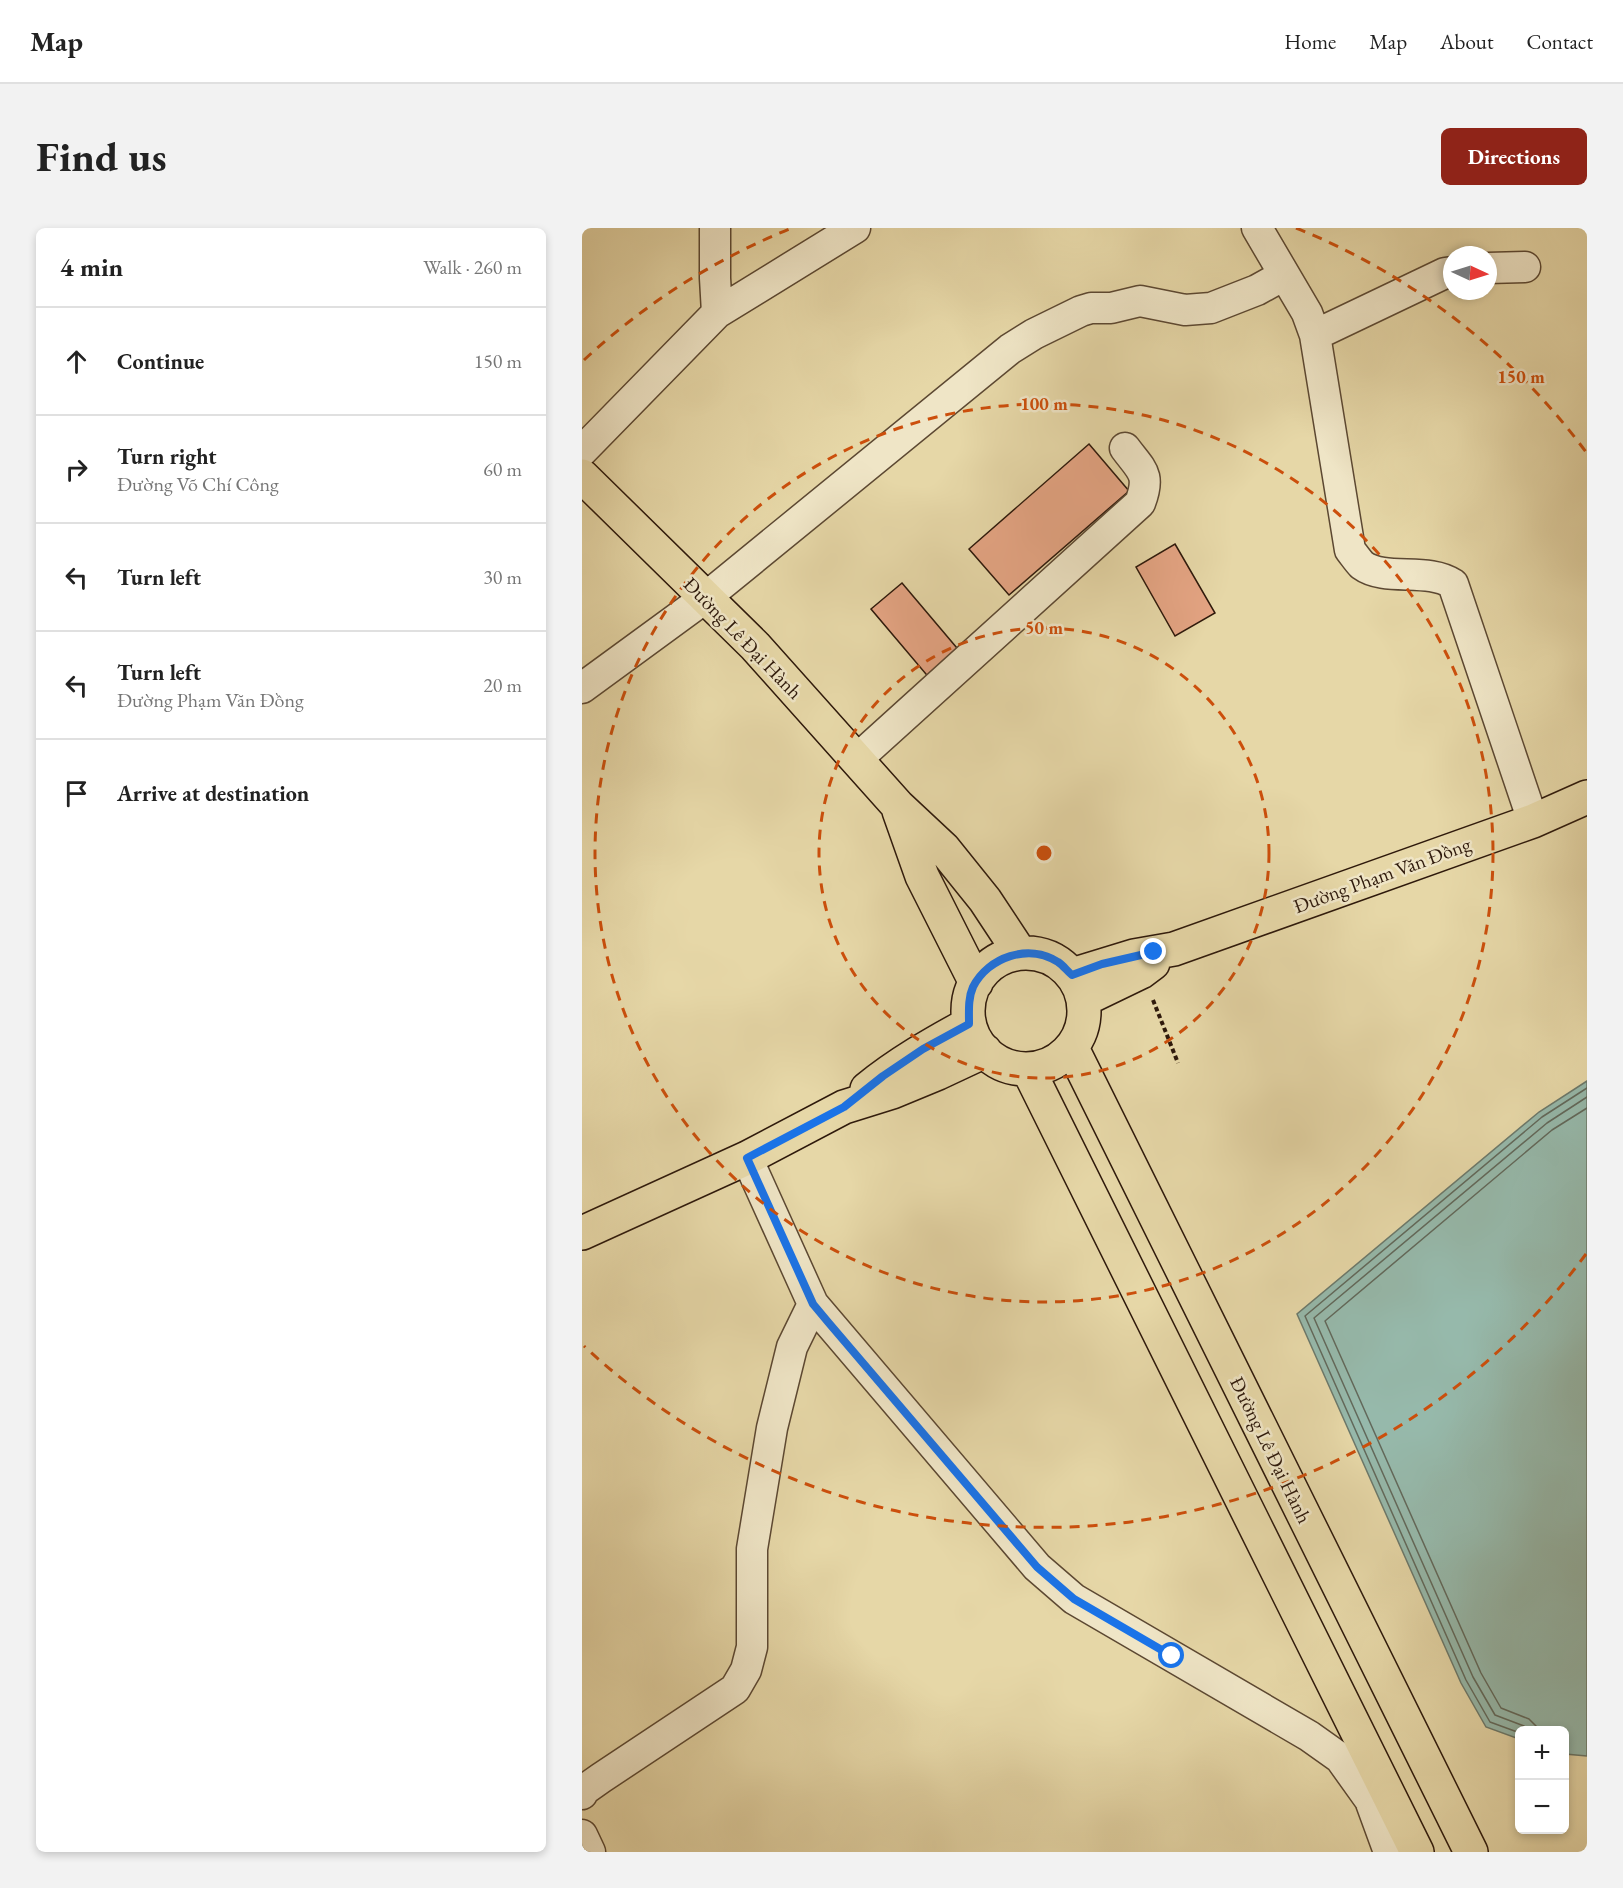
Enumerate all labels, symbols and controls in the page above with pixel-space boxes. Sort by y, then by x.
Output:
text: Map [30,23,83,59]
text: Home [1284,28,1336,55]
text: Map [1369,28,1407,55]
text: About [1440,28,1493,55]
text: Contact [1526,28,1593,55]
button: Directions [1441,128,1587,185]
text: Find us [36,129,167,184]
north arrow [1443,246,1497,300]
text: 4 min [60,250,123,284]
text: Walk · 260 m [423,254,522,280]
icon: ahead [60,345,93,378]
text: Continue [117,347,204,376]
text: 150 m [474,348,522,374]
text: 150 m [1497,365,1545,388]
text: 100 m [1020,392,1068,415]
text: Turn right [117,442,216,471]
icon: right [60,453,93,486]
text: 60 m [483,456,522,482]
text: Đường Võ Chí Công [117,471,279,497]
icon: left [60,561,93,594]
text: Turn left [117,563,201,592]
text: 30 m [483,564,522,590]
street label: Đường Lê Đại Hành [678,571,808,705]
text: 50 m [1025,616,1063,639]
text: Turn left [117,658,201,687]
icon: left [60,669,93,702]
text: 20 m [483,672,522,698]
text: Đường Phạm Văn Đồng [117,687,304,713]
icon: arrive [60,777,93,810]
text: Arrive at destination [117,779,309,808]
street label: Đường Phạm Văn Đồng [1290,831,1474,919]
centre of rings [1034,843,1054,863]
route end [1140,938,1166,964]
street label: Đường Lê Đại Hành [1224,1372,1318,1528]
route start [1158,1642,1184,1668]
map controls [1515,1726,1569,1834]
button: + [1515,1726,1569,1780]
button: − [1515,1780,1569,1834]

